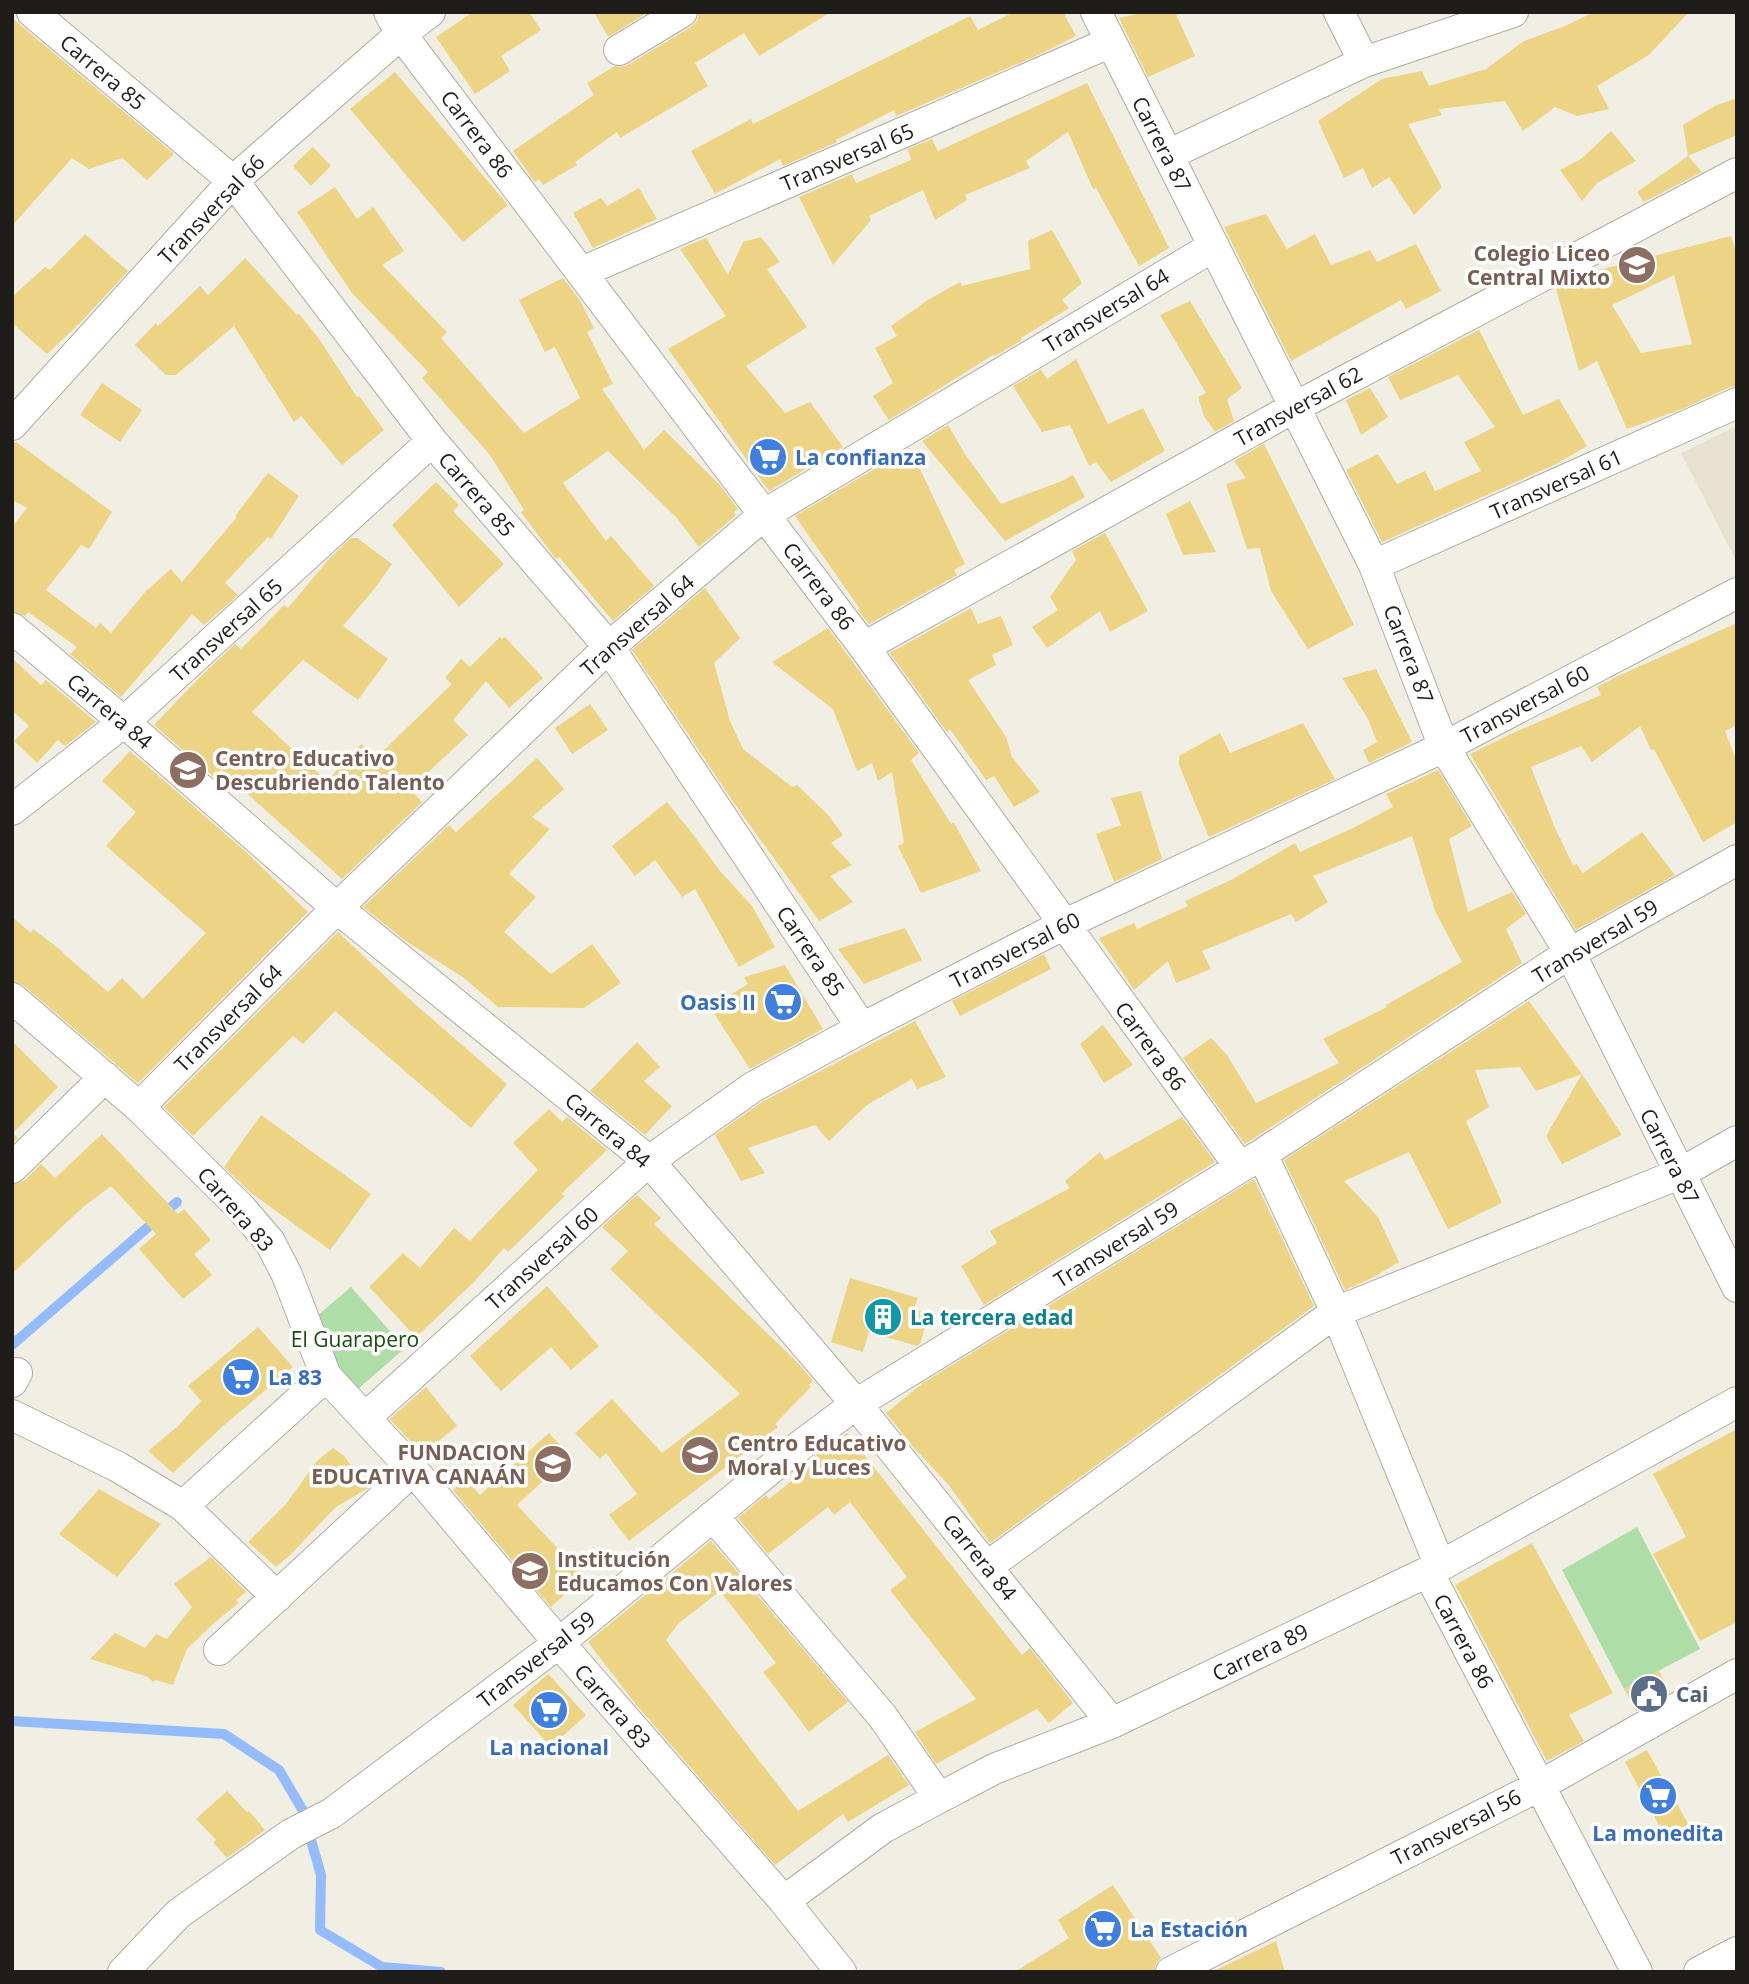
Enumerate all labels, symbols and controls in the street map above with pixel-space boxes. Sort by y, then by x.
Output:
street label: Carrera 85 [54,28,152,116]
street label: Carrera 86 [435,84,519,184]
street label: Carrera 87 [1126,91,1198,197]
street label: Transversal 65 [776,116,918,198]
street label: Transversal 66 [152,148,270,270]
place label: Colegio Liceo Central Mixto [1467,239,1610,291]
school or university icon: Colegio Liceo Central Mixto [1616,244,1658,286]
street label: Transversal 64 [1038,261,1174,359]
street label: Transversal 62 [1229,359,1367,453]
supermarket icon: La confianza [747,436,789,478]
street label: Transversal 61 [1485,442,1627,526]
place label: La confianza [795,443,927,471]
street label: Carrera 85 [432,446,522,542]
street label: Carrera 86 [777,536,861,636]
street label: Transversal 64 [574,568,700,682]
street label: Transversal 65 [164,572,288,688]
street label: Carrera 87 [1377,601,1441,707]
street label: Transversal 60 [1456,658,1594,750]
street label: Carrera 84 [61,667,159,755]
place label: Centro Educativo Descubriendo Talento [215,744,445,796]
school or university icon: Centro Educativo Descubriendo Talento [167,749,209,791]
street label: Transversal 59 [1527,892,1663,990]
street label: Carrera 85 [770,900,852,1002]
street label: Transversal 60 [945,905,1085,995]
street label: Transversal 64 [168,958,288,1078]
supermarket icon: Oasis II [762,981,804,1023]
place label: Oasis II [680,988,756,1016]
street label: Carrera 86 [1109,996,1193,1096]
street label: Carrera 84 [559,1086,657,1174]
street label: Carrera 87 [1634,1103,1706,1209]
street label: Carrera 83 [191,1161,281,1257]
street label: Transversal 59 [1048,1194,1184,1294]
street label: Transversal 60 [480,1200,604,1316]
building icon: La tercera edad [862,1296,904,1338]
place label: La tercera edad [910,1303,1074,1331]
park label: El Guarapero [291,1325,419,1353]
supermarket icon: La 83 [220,1356,262,1398]
place label: La 83 [268,1363,322,1391]
place label: Centro Educativo Moral y Luces [727,1429,907,1481]
school or university icon: Centro Educativo Moral y Luces [679,1434,721,1476]
place label: FUNDACION EDUCATIVA CANAÁN [311,1438,526,1490]
school or university icon: FUNDACION EDUCATIVA CANAÁN [532,1443,574,1485]
street label: Carrera 84 [937,1508,1023,1606]
place label: Institución Educamos Con Valores [557,1545,793,1597]
school or university icon: Institución Educamos Con Valores [509,1550,551,1592]
street label: Carrera 86 [1427,1589,1501,1693]
street label: Transversal 59 [471,1604,601,1714]
street label: Carrera 89 [1207,1617,1313,1687]
street label: Carrera 83 [568,1658,658,1754]
public building icon: Cai [1628,1673,1670,1715]
place label: Cai [1676,1680,1708,1708]
supermarket icon: La nacional [528,1689,570,1731]
place label: La nacional [489,1733,609,1761]
supermarket icon: La monedita [1637,1775,1679,1817]
street label: Transversal 56 [1386,1782,1526,1872]
place label: La monedita [1592,1819,1724,1847]
supermarket icon: La Estación [1082,1908,1124,1950]
place label: La Estación [1130,1915,1248,1943]

